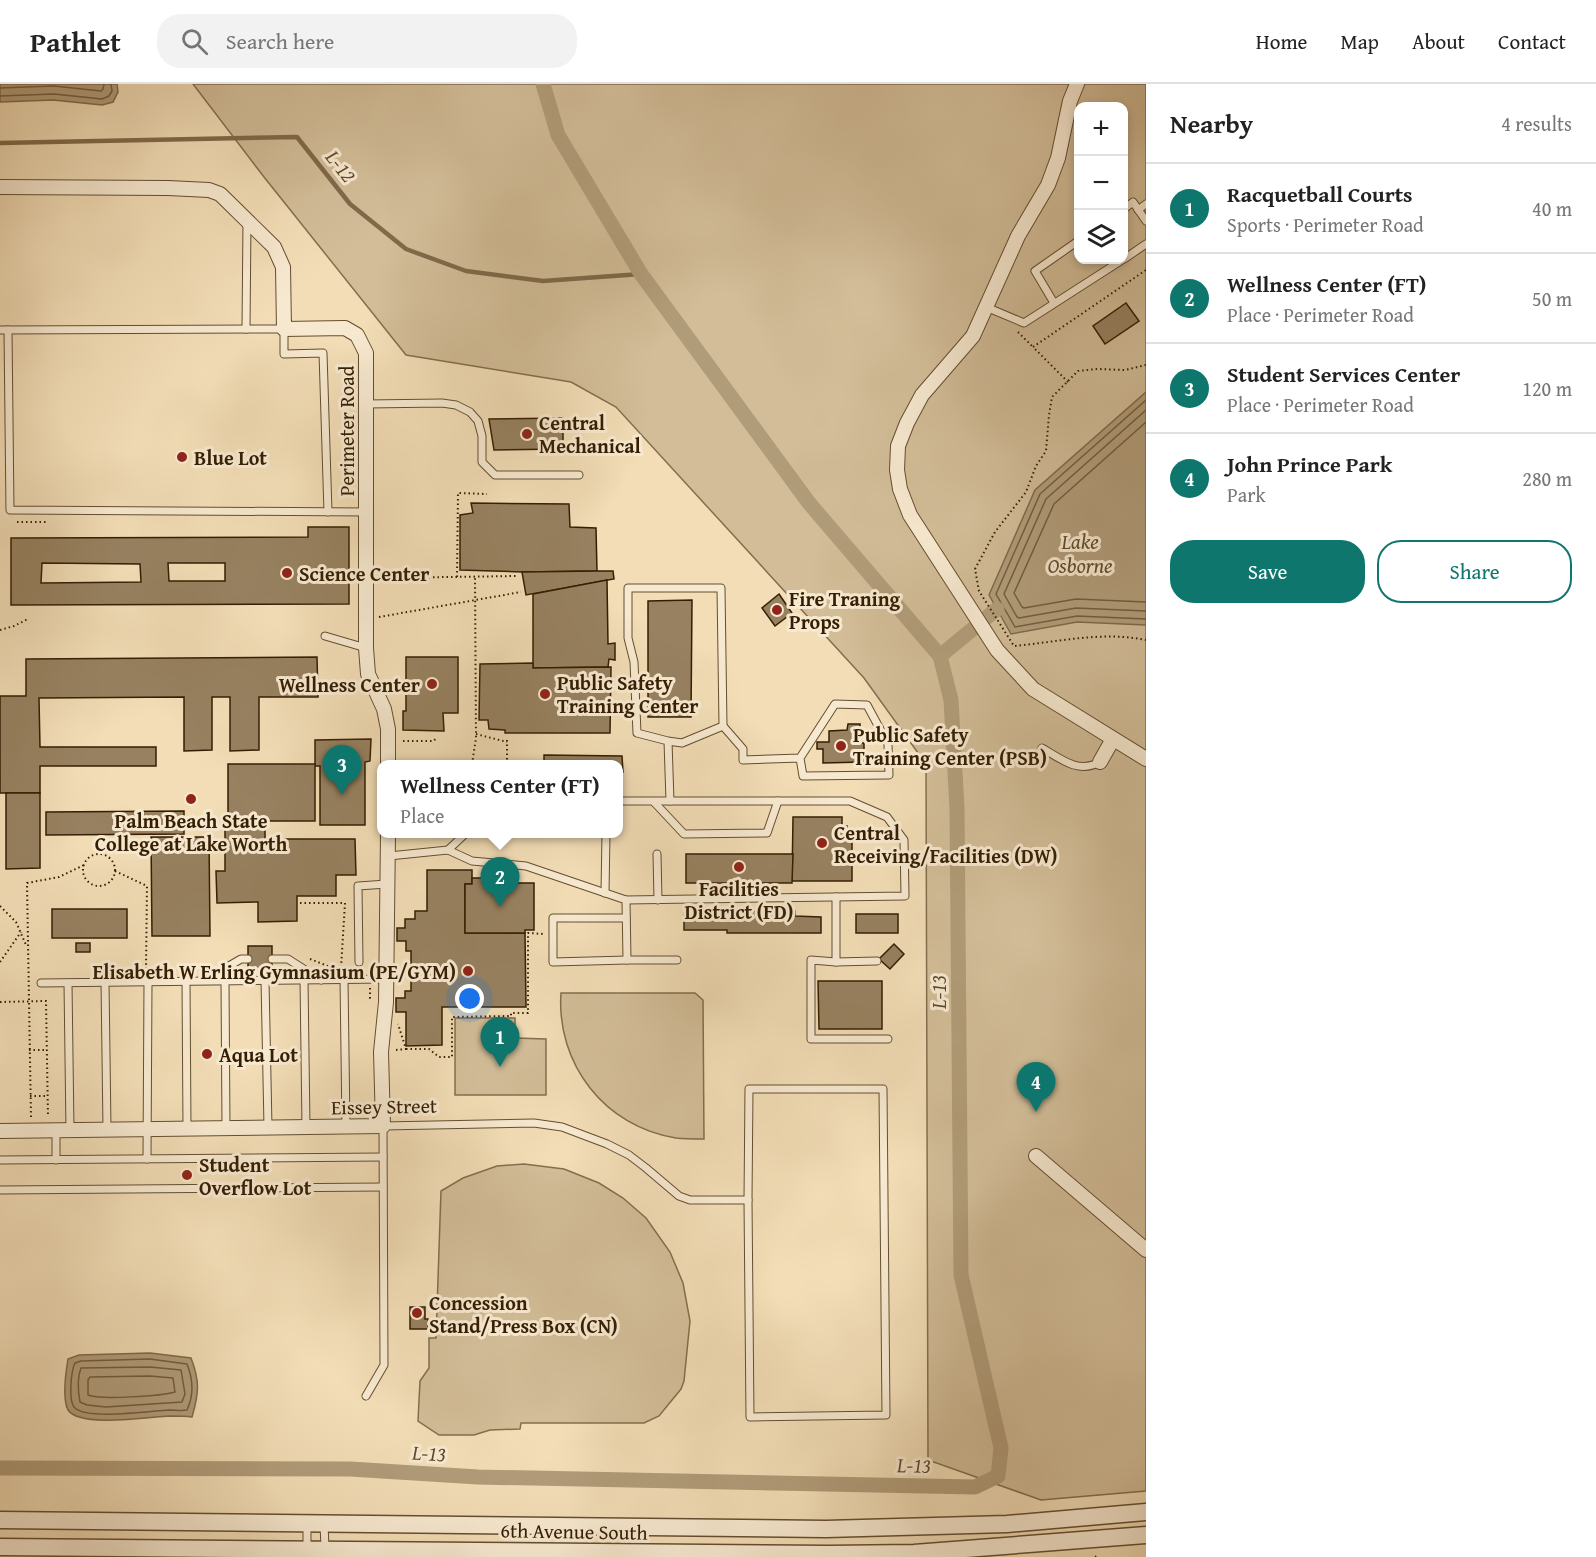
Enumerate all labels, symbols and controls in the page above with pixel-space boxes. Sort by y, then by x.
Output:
search box [157,14,577,68]
text: Pathlet [30,21,121,62]
icon: search [178,25,211,58]
text: Search here [226,25,334,57]
text: Home [1256,26,1307,57]
text: Map [1340,26,1379,57]
text: About [1412,26,1465,57]
text: Contact [1498,26,1566,57]
map controls [1074,102,1128,264]
button: + [1074,102,1128,156]
text: Nearby [1170,104,1253,143]
text: 4 results [1501,109,1572,138]
water label: L-12 [318,142,364,189]
button: − [1074,156,1128,210]
text: Racquetball Courts [1227,178,1413,210]
text: 1 [1184,194,1195,223]
text: 40 m [1532,194,1572,223]
button: layers [1074,210,1128,264]
text: Sports · Perimeter Road [1227,210,1424,239]
text: Wellness Center (FT) [1227,268,1426,300]
text: 2 [1184,284,1195,313]
text: 50 m [1532,284,1572,313]
text: Place · Perimeter Road [1227,300,1414,329]
text: Student Services Center [1227,358,1460,390]
street label: Perimeter Road [332,365,361,496]
text: 3 [1184,374,1195,403]
text: 120 m [1522,374,1572,403]
text: Place · Perimeter Road [1227,390,1414,419]
place label: Central Mechanical [539,408,641,460]
marker: Central Mechanical [520,427,534,441]
place label: Blue Lot [194,443,267,472]
text: John Prince Park [1227,448,1392,480]
marker: Blue Lot [175,450,189,464]
text: 4 [1184,464,1195,493]
text: 280 m [1522,464,1572,493]
text: Park [1227,480,1266,509]
water label: Lake Osborne [1047,526,1113,581]
button: Save [1170,540,1365,603]
button: Share [1377,540,1572,603]
place label: Science Center [299,559,430,588]
marker: Science Center [280,566,294,580]
place label: Fire Traning Props [789,584,901,636]
marker: Fire Traning Props [770,603,784,617]
place label: Public Safety Training Center [557,668,699,720]
place label: Wellness Center [279,670,420,699]
marker: Wellness Center [425,677,439,691]
marker: Public Safety Training Center [538,687,552,701]
place label: Public Safety Training Center (PSB) [853,720,1047,772]
marker: Public Safety Training Center (PSB) [834,739,848,753]
pin: 3 [322,746,362,795]
popup [377,760,623,838]
text: Wellness Center (FT) [400,769,600,801]
marker: Palm Beach State College at Lake Worth [184,792,198,806]
text: Place [400,801,444,830]
place label: Palm Beach State College at Lake Worth [95,806,287,858]
place label: Central Receiving/Facilities (DW) [834,818,1057,870]
marker: Central Receiving/Facilities (DW) [815,836,829,850]
pin: 2 [480,858,520,907]
marker: Facilities District (FD) [732,860,746,874]
place label: Facilities District (FD) [685,874,793,926]
place label: Elisabeth W Erling Gymnasium (PE/GYM) [93,957,456,986]
marker: Elisabeth W Erling Gymnasium (PE/GYM) [461,964,475,978]
water label: L-13 [923,975,954,1010]
your location [455,984,484,1013]
pin: 1 [480,1018,520,1067]
place label: Aqua Lot [219,1040,298,1069]
marker: Aqua Lot [200,1047,214,1061]
pin: 4 [1016,1062,1056,1112]
street label: Eissey Street [331,1091,437,1121]
place label: Student Overflow Lot [199,1150,312,1202]
marker: Student Overflow Lot [180,1168,194,1182]
place label: Concession Stand/Press Box (CN) [429,1288,618,1340]
marker: Concession Stand/Press Box (CN) [410,1306,424,1320]
water label: L-13 [410,1437,447,1469]
water label: L-13 [896,1449,931,1481]
street label: 6th Avenue South [500,1515,648,1547]

